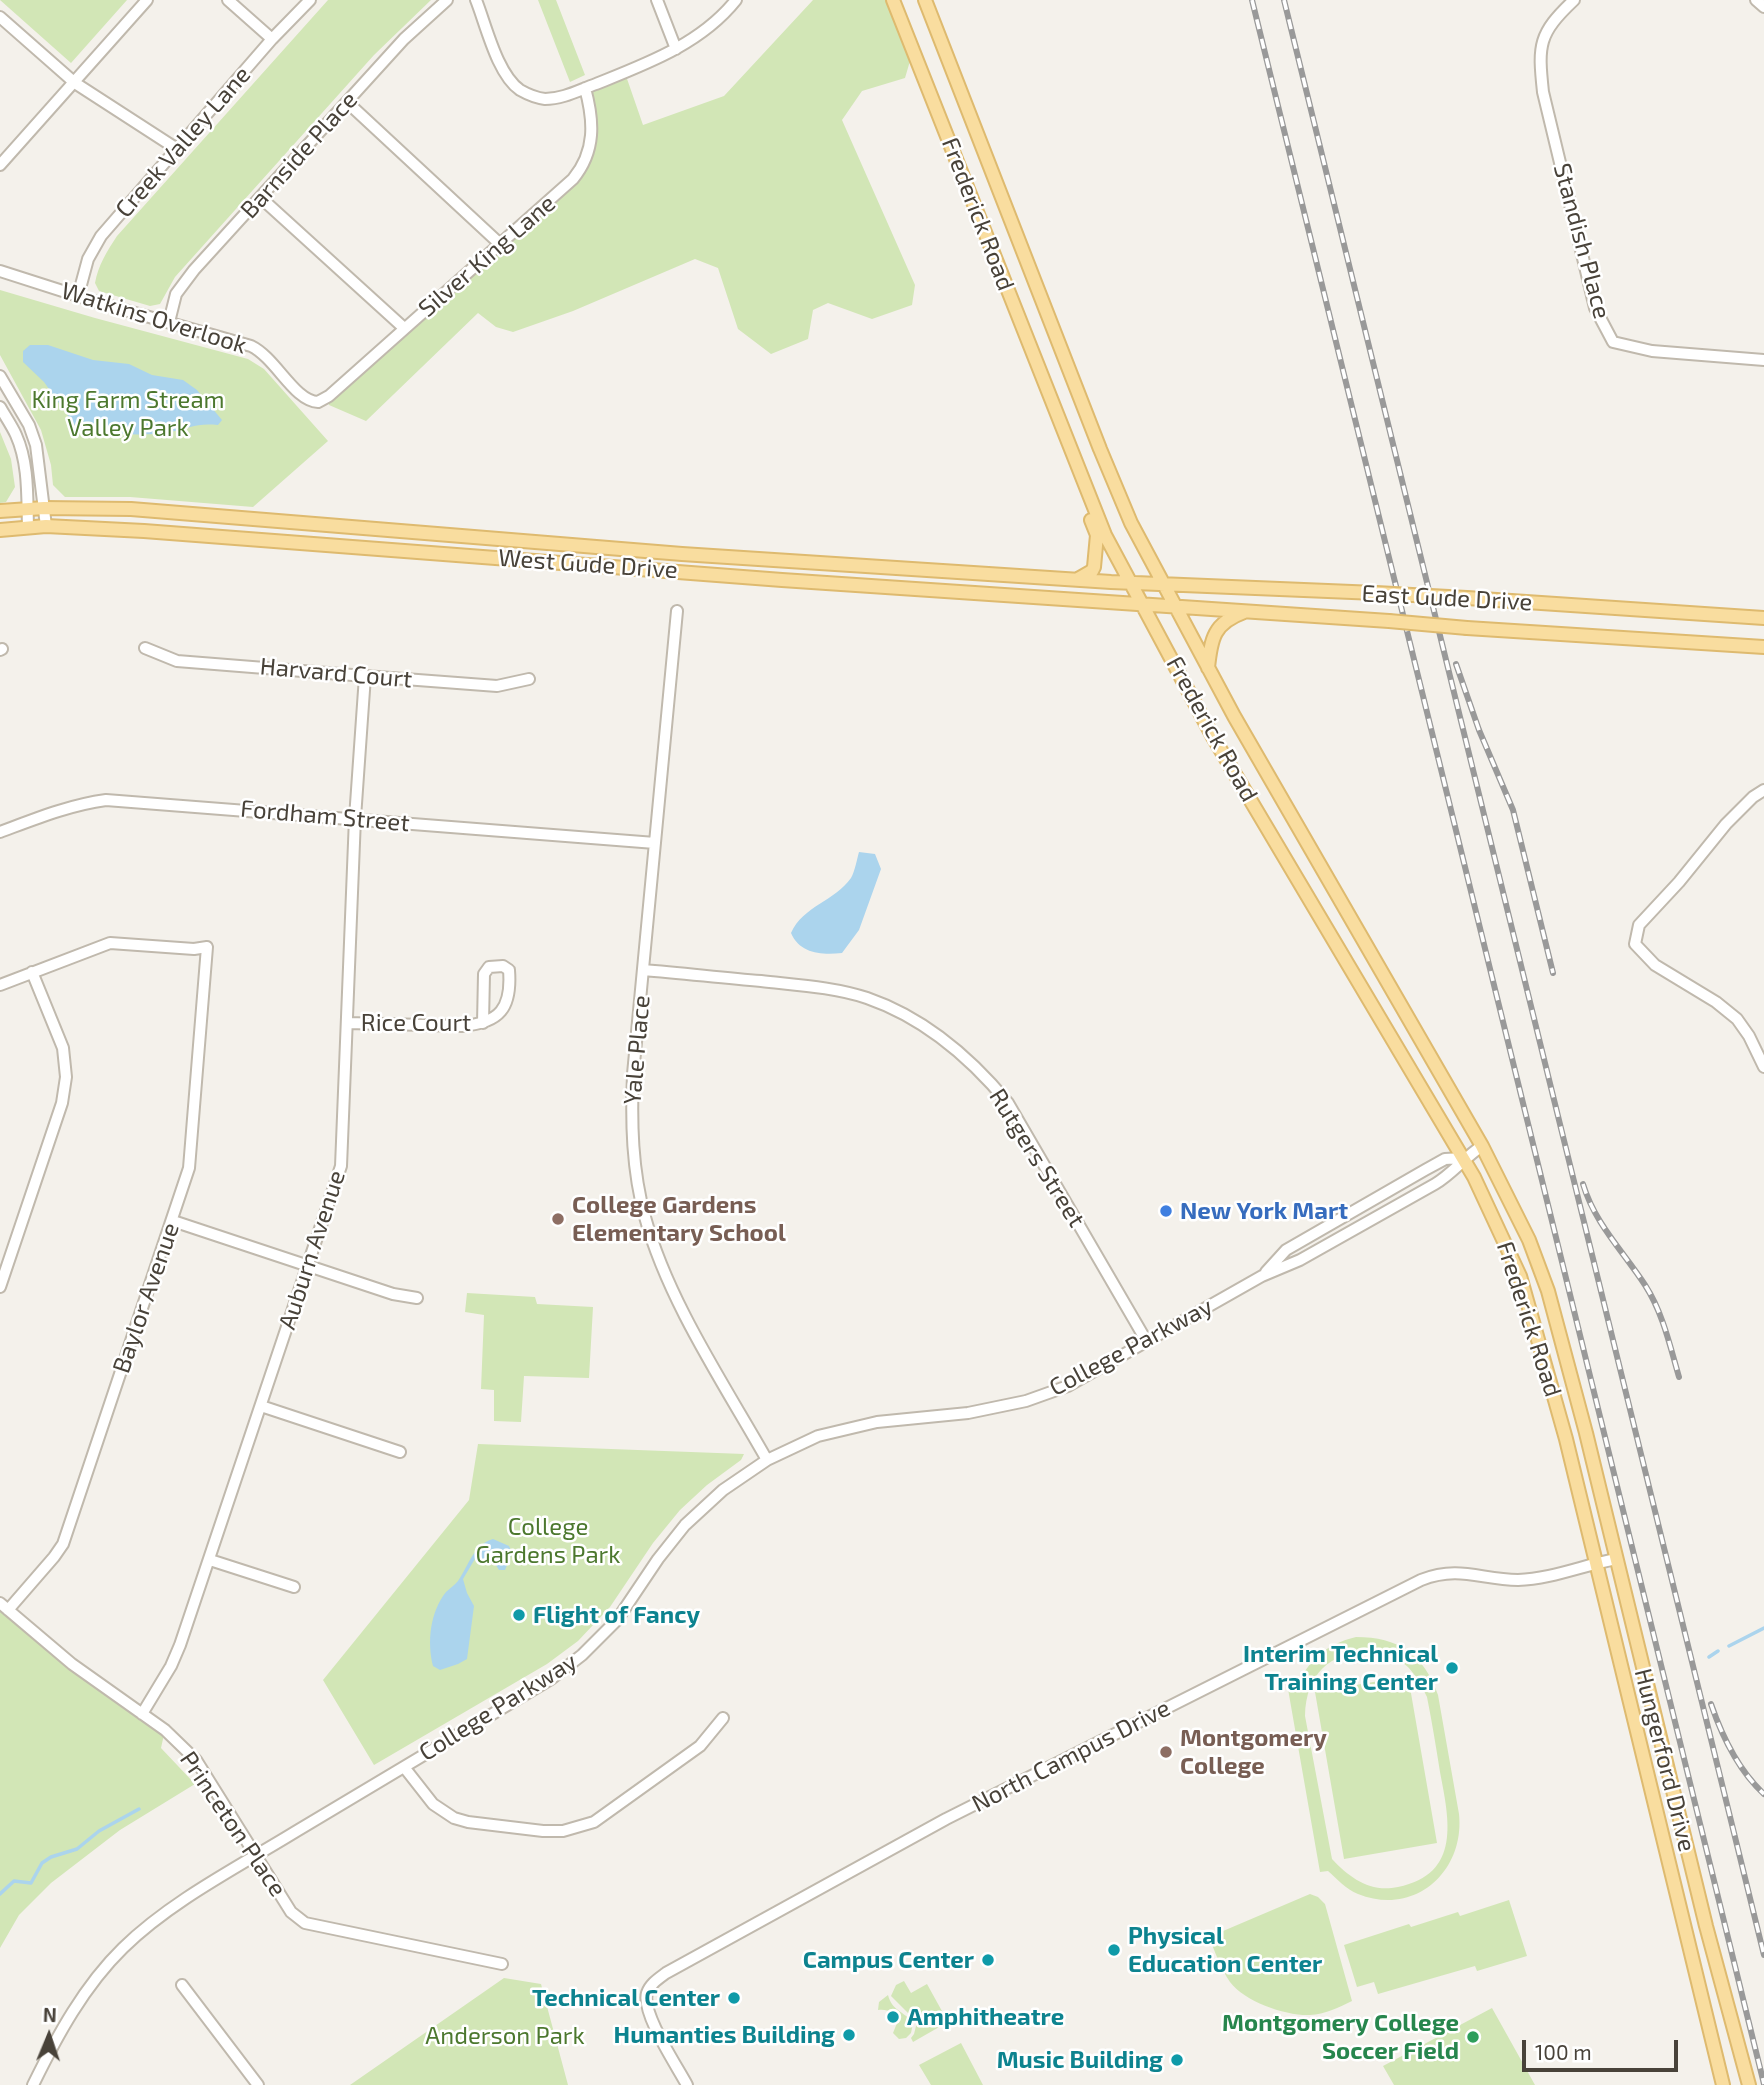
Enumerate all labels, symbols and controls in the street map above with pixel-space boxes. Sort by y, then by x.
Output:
street label: Creek Valley Lane [110,61,256,223]
street label: Barnside Place [235,86,363,224]
street label: Frederick Road [936,133,1020,295]
street label: Standish Place [1547,160,1617,322]
street label: Silver King Lane [413,189,561,323]
street label: Watkins Overlook [58,276,250,360]
park label: King Farm Stream Valley Park [31,386,225,442]
street label: West Gude Drive [497,543,679,585]
street label: East Gude Drive [1361,579,1533,617]
street label: Frederick Road [1160,651,1264,807]
street label: Harvard Court [259,652,413,694]
street label: Fordham Street [239,794,411,838]
street label: Yale Place [618,994,656,1106]
street label: Rice Court [361,1009,471,1037]
street label: Rutgers Street [983,1083,1091,1233]
street label: Auburn Avenue [273,1167,351,1333]
place label: College Gardens Elementary School [572,1191,786,1247]
place label: New York Mart [1180,1197,1348,1225]
marker: New York Mart [1158,1203,1174,1219]
marker: College Gardens Elementary School [550,1211,566,1227]
street label: Baylor Avenue [107,1219,185,1377]
street label: Frederick Road [1490,1238,1568,1400]
street label: College Parkway [1044,1292,1218,1402]
park label: College Gardens Park [476,1513,620,1569]
place label: Flight of Fancy [533,1601,700,1629]
marker: Flight of Fancy [511,1607,527,1623]
place label: Interim Technical Training Center [1243,1640,1438,1696]
street label: College Parkway [414,1647,582,1767]
marker: Interim Technical Training Center [1444,1660,1460,1676]
street label: Hungerford Drive [1628,1666,1702,1854]
street label: North Campus Drive [967,1694,1175,1818]
place label: Montgomery College [1180,1724,1327,1780]
marker: Montgomery College [1158,1744,1174,1760]
street label: Princeton Place [174,1746,292,1902]
place label: Physical Education Center [1128,1922,1322,1978]
marker: Physical Education Center [1106,1942,1122,1958]
place label: Campus Center [803,1946,974,1974]
marker: Campus Center [980,1952,996,1968]
place label: Technical Center [532,1984,720,2012]
marker: Technical Center [726,1990,742,2006]
north arrow [14,2001,84,2071]
text: N [42,2003,57,2026]
place label: Amphitheatre [907,2003,1064,2031]
marker: Amphitheatre [885,2009,901,2025]
place label: Montgomery College Soccer Field [1222,2009,1459,2065]
place label: Humanties Building [614,2021,835,2049]
park label: Anderson Park [425,2022,585,2050]
scale bar [1526,2025,1682,2070]
marker: Humanties Building [841,2027,857,2043]
marker: Montgomery College Soccer Field [1465,2029,1481,2045]
text: 100 m [1535,2039,1592,2064]
place label: Music Building [997,2046,1163,2074]
marker: Music Building [1169,2052,1185,2068]

